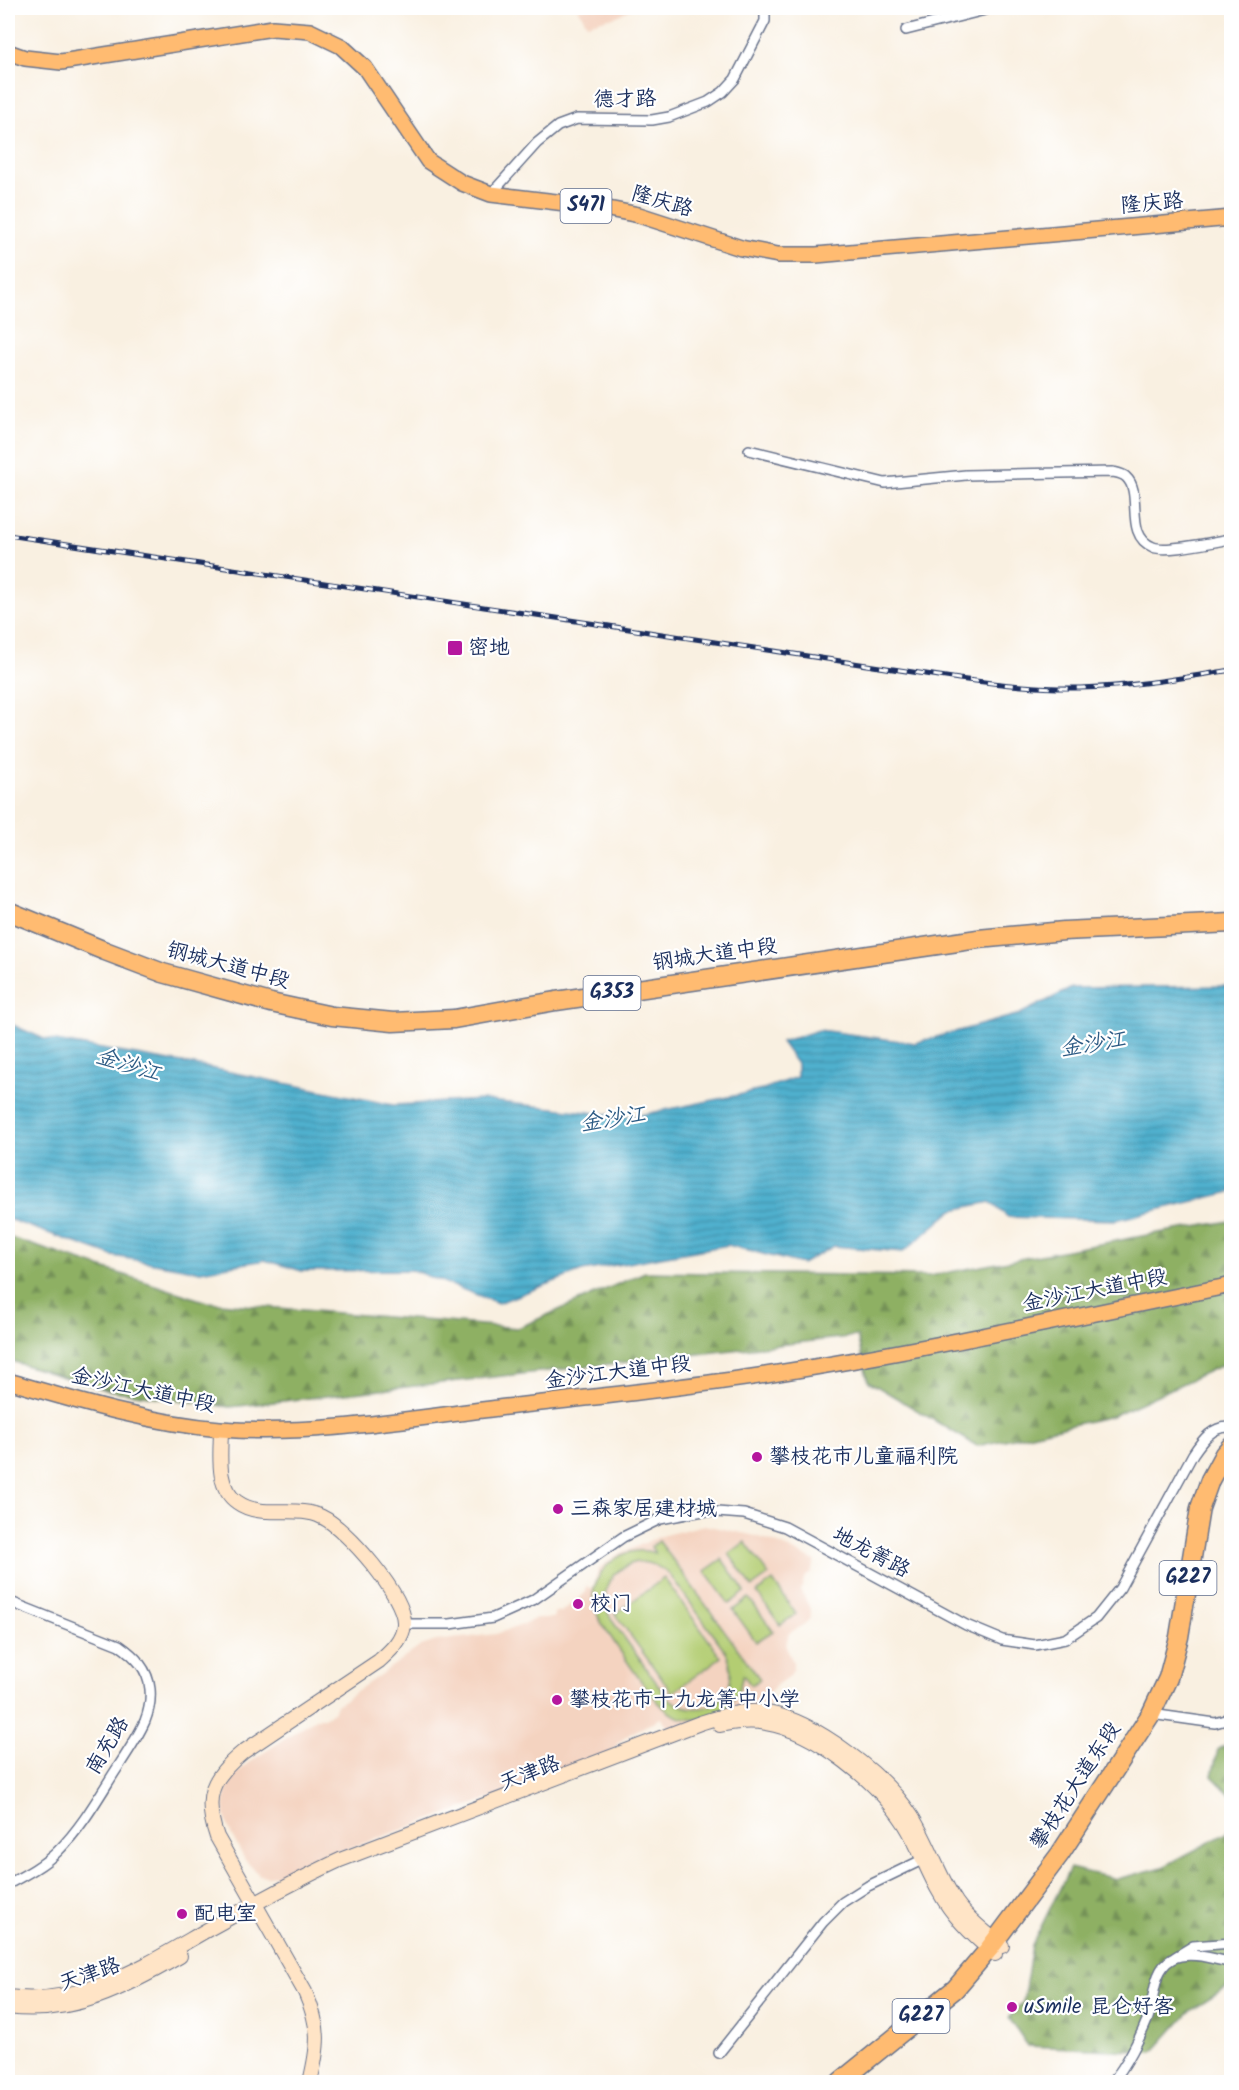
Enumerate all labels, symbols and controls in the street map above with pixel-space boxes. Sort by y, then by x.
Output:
street label: 德才路 [593,83,657,117]
street label: 隆庆路 [627,177,697,227]
street label: 隆庆路 [1119,185,1185,223]
road number: S471 [560,189,612,223]
place label: 密地 [468,632,510,665]
marker: 密地 [446,639,464,657]
street label: 钢城大道中段 [650,930,780,980]
street label: 钢城大道中段 [163,934,293,998]
road number: G353 [584,976,640,1010]
water label: 金沙江 [1058,1022,1129,1067]
water label: 金沙江 [91,1040,166,1093]
water label: 金沙江 [578,1097,649,1142]
street label: 金沙江大道中段 [1020,1261,1170,1321]
street label: 金沙江大道中段 [543,1348,693,1398]
street label: 金沙江大道中段 [68,1360,218,1422]
place label: 攀枝花市儿童福利院 [769,1441,958,1474]
marker: 攀枝花市儿童福利院 [750,1450,764,1464]
place label: 三森家居建材城 [570,1493,717,1526]
marker: 三森家居建材城 [551,1502,565,1516]
street label: 地龙箐路 [826,1519,916,1587]
road number: G227 [1160,1561,1216,1595]
place label: 校门 [590,1588,632,1621]
marker: 校门 [571,1597,585,1611]
place label: 攀枝花市十九龙箐中小学 [569,1684,800,1717]
marker: 攀枝花市十九龙箐中小学 [550,1693,564,1707]
street label: 南充路 [78,1711,138,1781]
street label: 攀枝花大道东段 [1022,1715,1130,1857]
street label: 天津路 [495,1747,565,1801]
place label: 配电室 [194,1898,257,1931]
marker: 配电室 [175,1907,189,1921]
street label: 天津路 [55,1949,125,2001]
place label: uSmile 昆仑好客 [1024,1991,1174,2024]
road number: G227 [892,1999,950,2033]
marker: uSmile 昆仑好客 [1005,2000,1019,2014]

